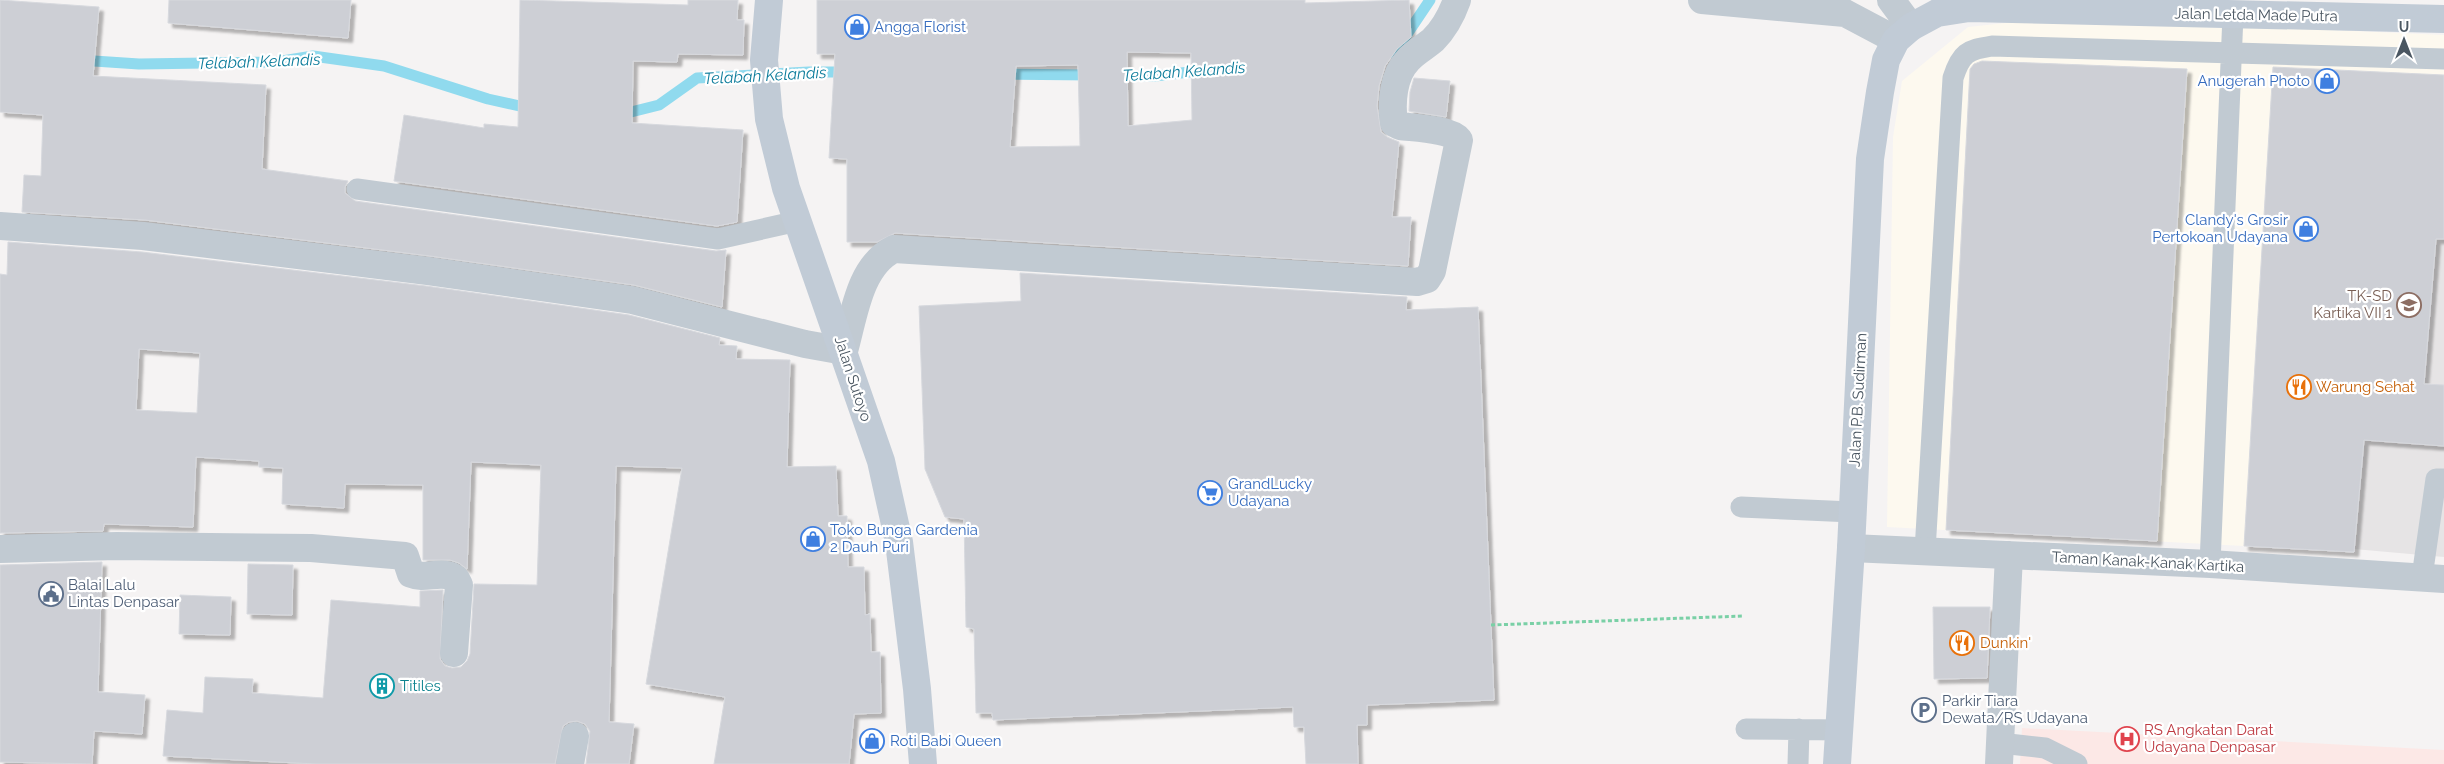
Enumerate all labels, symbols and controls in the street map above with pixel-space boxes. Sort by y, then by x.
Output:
street label: Jalan Letda Made Putra [2174,5,2338,25]
shop icon: Angga Florist [844,14,870,40]
north arrow [2379,15,2429,65]
place label: Angga Florist [874,18,966,36]
text: U [2399,19,2409,35]
water label: Telabah Kelandis [197,50,321,73]
water label: Telabah Kelandis [1122,58,1247,85]
water label: Telabah Kelandis [703,63,827,88]
shop icon: Anugerah Photo [2314,68,2340,94]
place label: Anugerah Photo [2197,72,2310,90]
place label: Clandy's Grosir Pertokoan Udayana [2152,211,2289,246]
shop icon: Clandy's Grosir Pertokoan Udayana [2293,216,2319,242]
place label: TK-SD Kartika VII 1 [2313,287,2393,322]
school or university icon: TK-SD Kartika VII 1 [2396,292,2422,318]
street label: Jalan P.B. Sudirman [1846,333,1870,467]
street label: Jalan Sutoyo [831,334,875,424]
restaurant icon: Warung Sehat [2286,374,2312,400]
place label: Warung Sehat [2316,378,2415,396]
place label: GrandLucky Udayana [1228,475,1312,510]
supermarket icon: GrandLucky Udayana [1197,480,1223,506]
place label: Toko Bunga Gardenia 2 Dauh Puri [830,521,978,556]
shop icon: Toko Bunga Gardenia 2 Dauh Puri [800,526,826,552]
street label: Taman Kanak-Kanak Kartika [2051,548,2245,576]
place label: Balai Lalu Lintas Denpasar [68,576,180,611]
public building icon: Balai Lalu Lintas Denpasar [38,581,64,607]
restaurant icon: Dunkin' [1949,630,1975,656]
place label: Dunkin' [1980,634,2031,652]
building icon: Titiles [369,673,395,699]
place label: Titiles [400,677,441,695]
place label: Parkir Tiara Dewata/RS Udayana [1942,692,2088,727]
parking icon: Parkir Tiara Dewata/RS Udayana [1911,697,1937,723]
place label: RS Angkatan Darat Udayana Denpasar [2144,721,2276,756]
hospital icon: RS Angkatan Darat Udayana Denpasar [2114,726,2140,752]
shop icon: Roti Babi Queen [859,728,885,754]
place label: Roti Babi Queen [890,732,1002,750]

